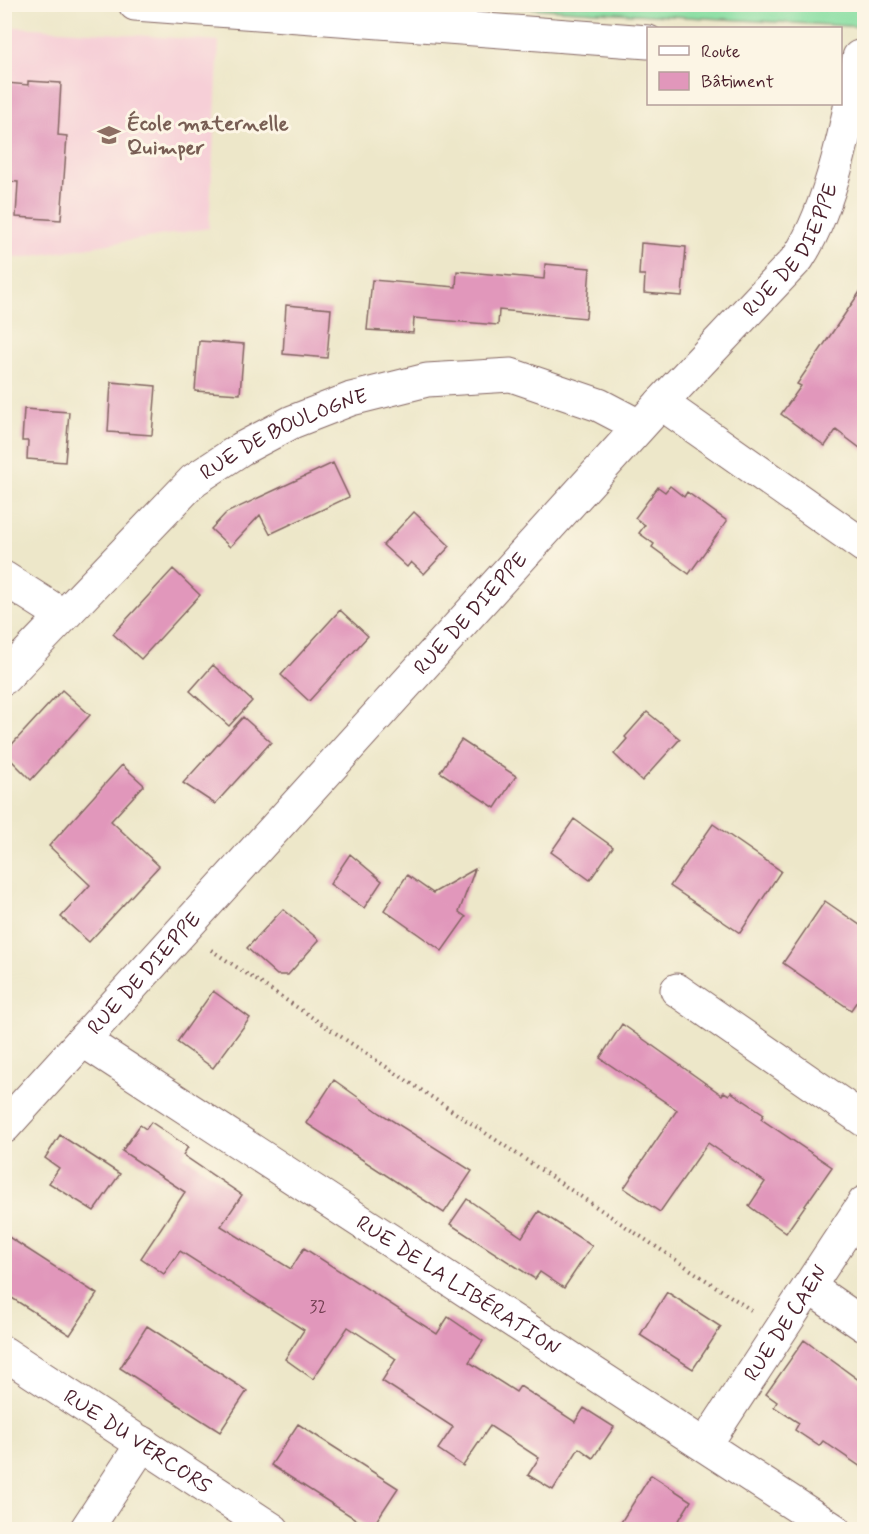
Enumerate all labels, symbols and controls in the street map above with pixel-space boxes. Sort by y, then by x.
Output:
legend [647,27,842,105]
text: Route [701,40,740,64]
text: Bâtiment [701,70,774,94]
place label: École maternelle Quimper [127,110,289,162]
school or university icon: École maternelle Quimper [96,122,122,148]
street label: RUE DE DIEPPE [737,180,845,323]
street label: RUE DE BOULOGNE [195,382,370,487]
street label: RUE DE DIEPPE [408,546,534,681]
street label: RUE DE DIEPPE [81,906,208,1041]
street label: RUE DE LA LIBÉRATION [351,1209,566,1363]
street label: RUE DE CAEN [738,1260,835,1387]
house number: 32 [309,1295,327,1319]
street label: RUE DU VERCORS [58,1383,217,1501]

